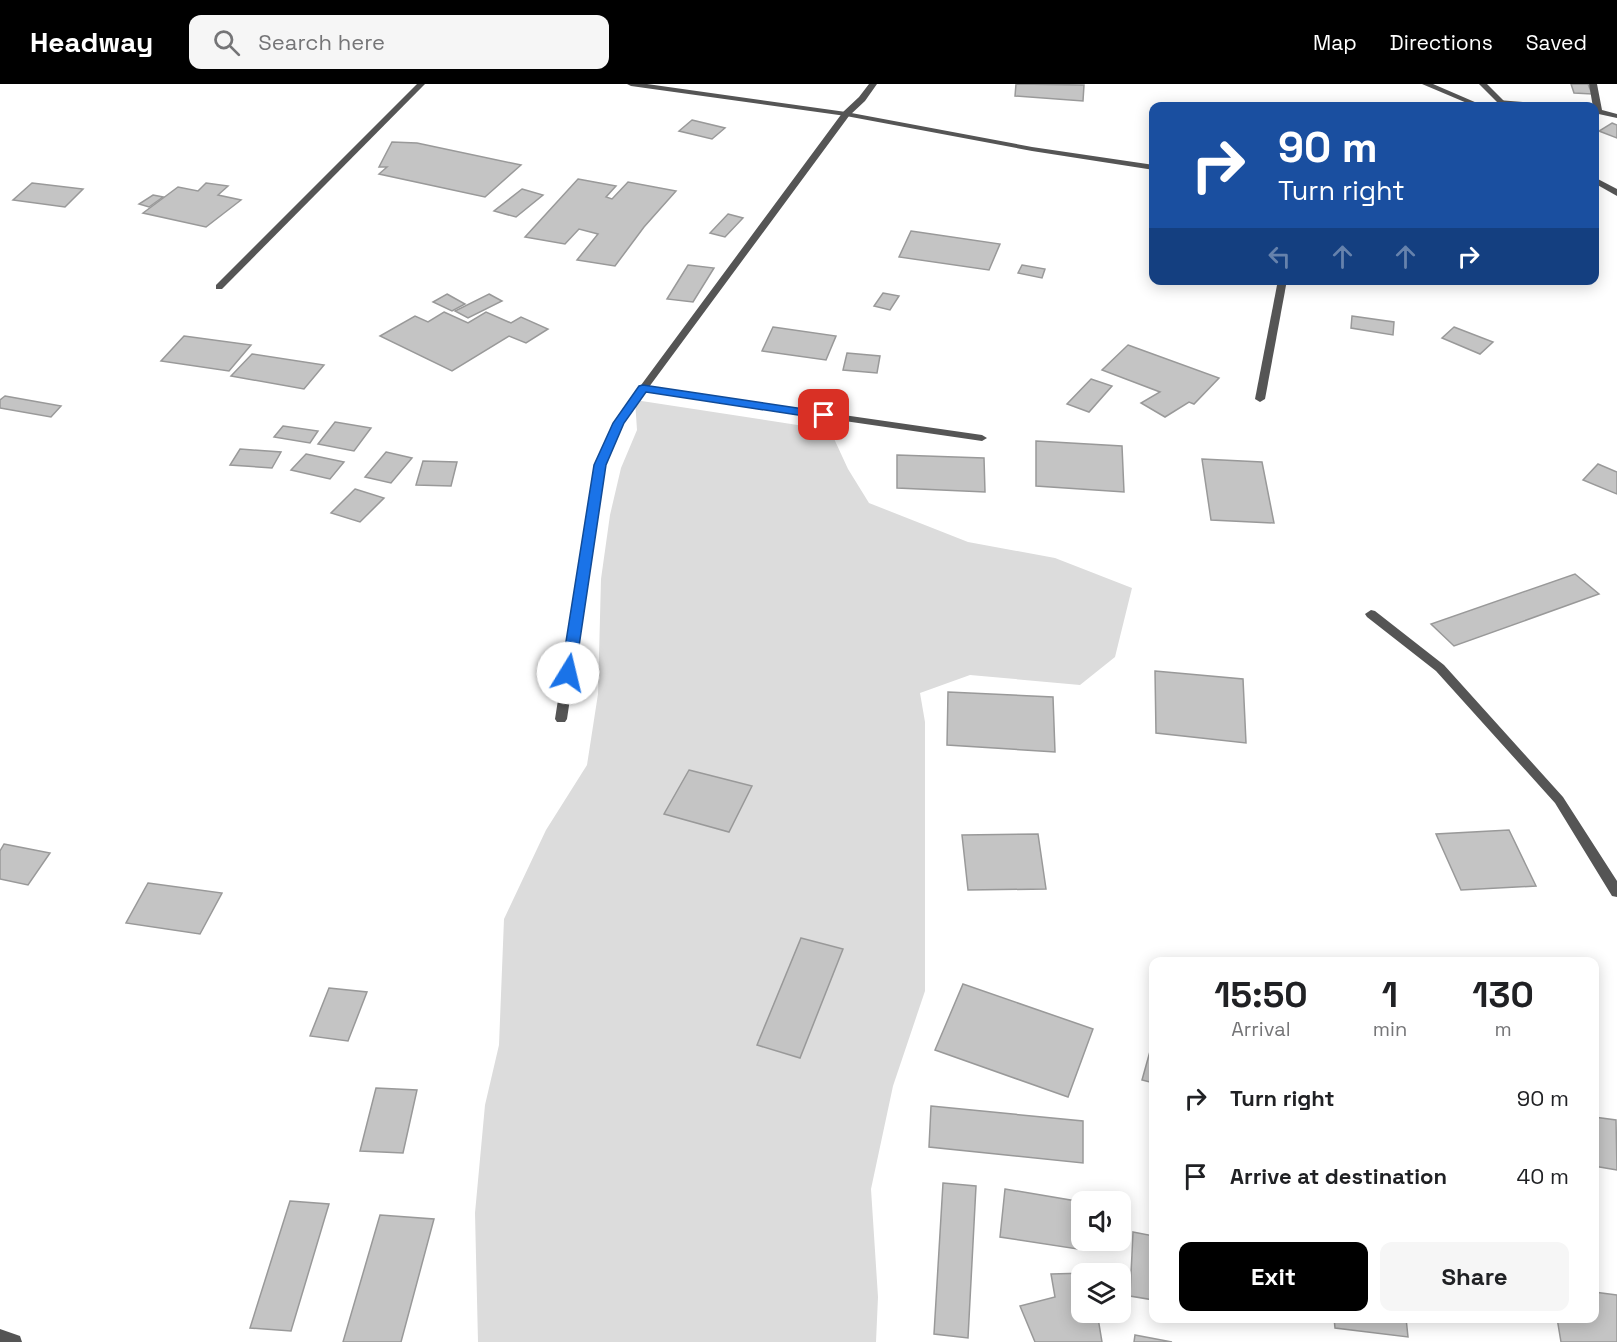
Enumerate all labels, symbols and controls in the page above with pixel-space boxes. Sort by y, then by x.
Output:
search box [189,15,609,69]
text: Headway [30,24,153,60]
icon: search [210,26,243,59]
text: Search here [258,28,385,56]
text: Map [1313,29,1357,56]
text: Directions [1390,29,1493,56]
text: Saved [1526,29,1587,56]
text: 90 m [1278,121,1378,174]
icon: right [1179,126,1257,204]
text: Turn right [1278,173,1405,208]
icon: left [1263,240,1296,273]
icon: ahead [1326,240,1359,273]
icon: ahead [1389,240,1422,273]
icon: right [1452,240,1485,273]
pin [798,389,849,440]
icon: arrive [807,398,840,431]
position arrow [536,641,600,705]
text: 15:50 [1214,972,1308,1018]
text: 1 [1382,972,1398,1018]
text: 130 [1472,972,1534,1018]
text: Arrival [1231,1016,1291,1042]
text: min [1373,1016,1407,1042]
text: m [1494,1016,1512,1042]
icon: right [1179,1082,1212,1115]
text: Turn right [1230,1084,1335,1112]
text: 90 m [1517,1084,1569,1112]
icon: arrive [1179,1160,1212,1193]
text: Arrive at destination [1230,1162,1447,1190]
text: 40 m [1517,1162,1569,1190]
map controls [1071,1191,1131,1323]
button: sound [1071,1191,1131,1251]
button: Exit [1179,1242,1368,1311]
button: Share [1380,1242,1569,1311]
button: layers [1071,1263,1131,1323]

